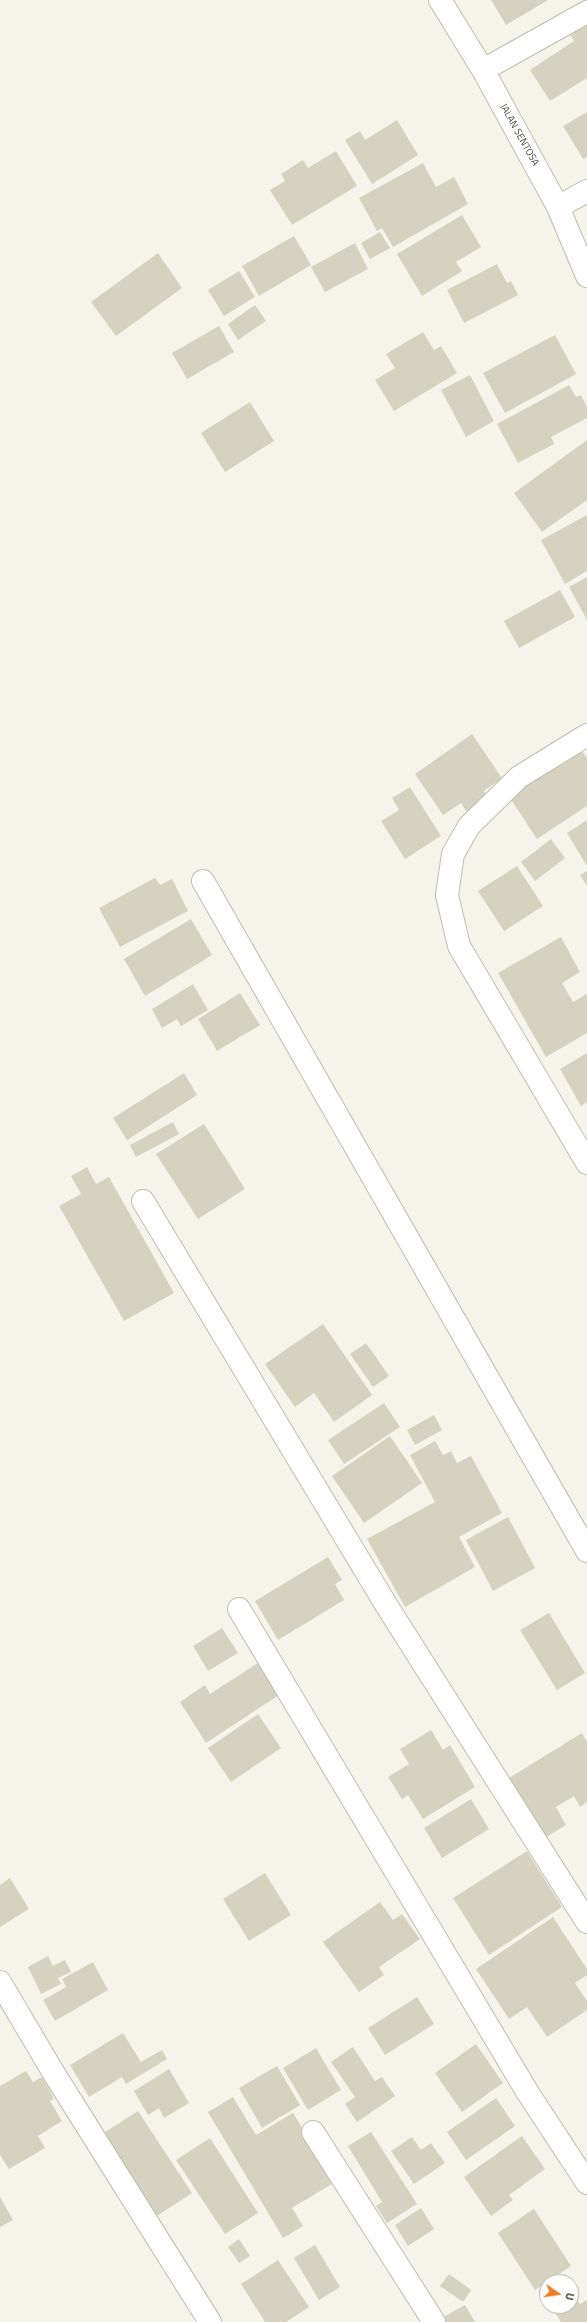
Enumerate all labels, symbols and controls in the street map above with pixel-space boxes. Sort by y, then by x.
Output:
street label: JALAN SENTOSA [497,102,541,168]
north arrow [539,2274,579,2314]
text: U [561,2291,578,2302]

